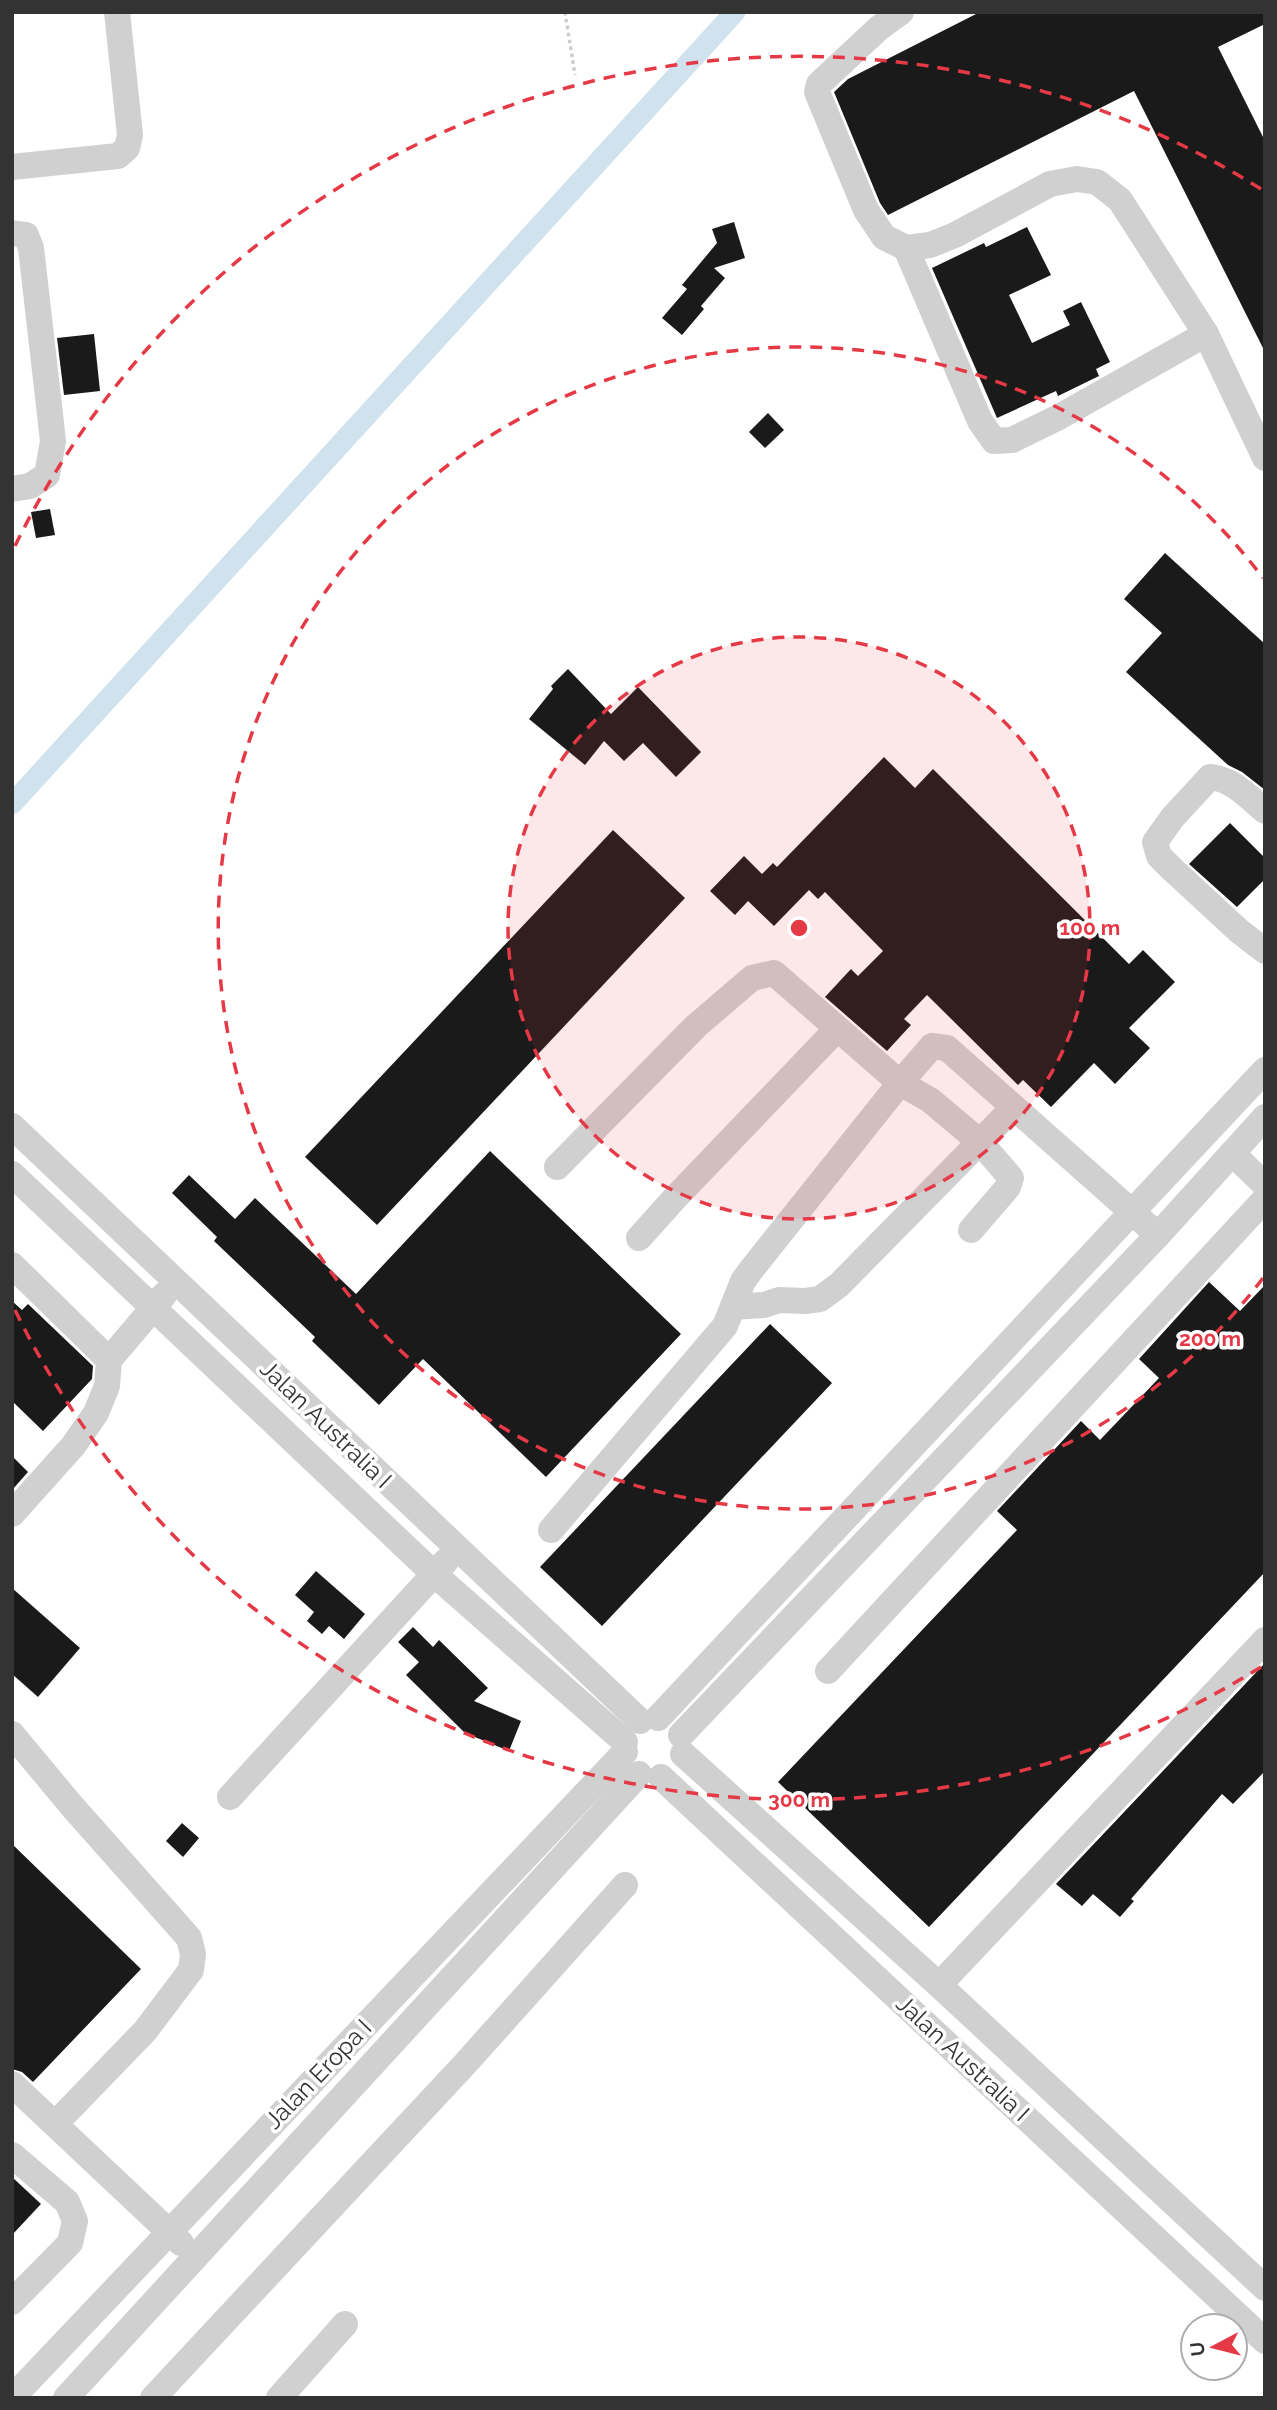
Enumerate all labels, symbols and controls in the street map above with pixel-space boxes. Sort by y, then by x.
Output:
text: 100 m [1060,915,1120,940]
centre of rings [787,916,811,940]
text: 200 m [1179,1326,1241,1351]
street label: Jalan Australia I [254,1354,398,1494]
text: 300 m [768,1787,830,1812]
street label: Jalan Australia I [890,1989,1036,2127]
street label: Jalan Eropa I [259,2013,377,2135]
north arrow [1179,2312,1249,2382]
text: U [1185,2341,1209,2357]

